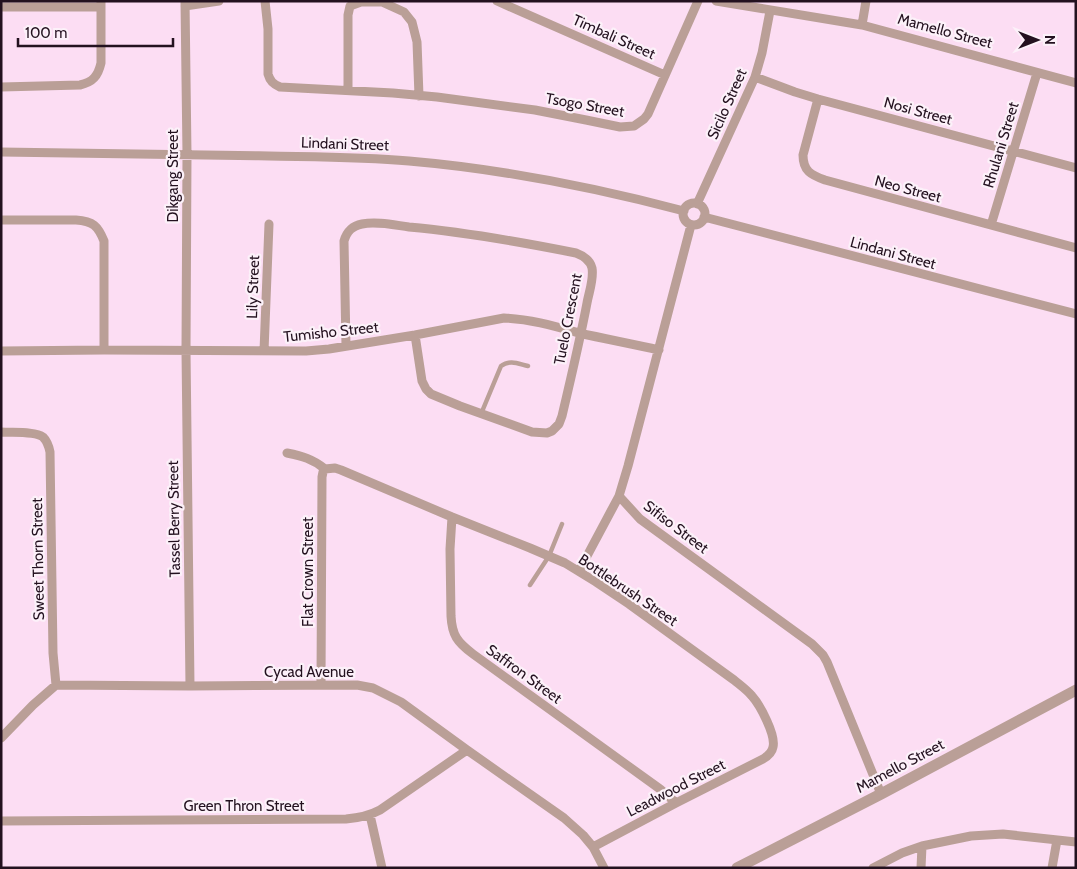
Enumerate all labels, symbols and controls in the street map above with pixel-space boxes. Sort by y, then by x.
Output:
street label: Mamello Street [896,10,994,52]
street label: Timbali Street [570,11,658,63]
scale bar [18,15,172,47]
north arrow [1012,15,1062,65]
text: 100 m [25,24,67,42]
text: N [1041,35,1059,45]
street label: Sicilo Street [703,66,751,142]
street label: Tsogo Street [544,89,626,121]
street label: Nosi Street [882,93,954,129]
street label: Rhulani Street [979,100,1023,190]
street label: Dikgang Street [164,130,182,222]
street label: Lindani Street [301,133,389,155]
street label: Neo Street [873,171,943,207]
street label: Lindani Street [848,233,938,273]
street label: Lily Street [243,255,263,319]
street label: Tuelo Crescent [550,272,586,366]
street label: Tumisho Street [283,318,379,346]
street label: Tassel Berry Street [164,460,184,578]
street label: Sifiso Street [640,497,712,557]
street label: Sweet Thorn Street [28,498,48,620]
street label: Flat Crown Street [299,517,317,627]
street label: Bottlebrush Street [575,550,681,630]
street label: Saffron Street [483,641,565,707]
street label: Cycad Avenue [264,663,354,681]
street label: Mamello Street [853,735,947,797]
street label: Leadwood Street [624,755,728,821]
street label: Green Thron Street [184,797,304,815]

